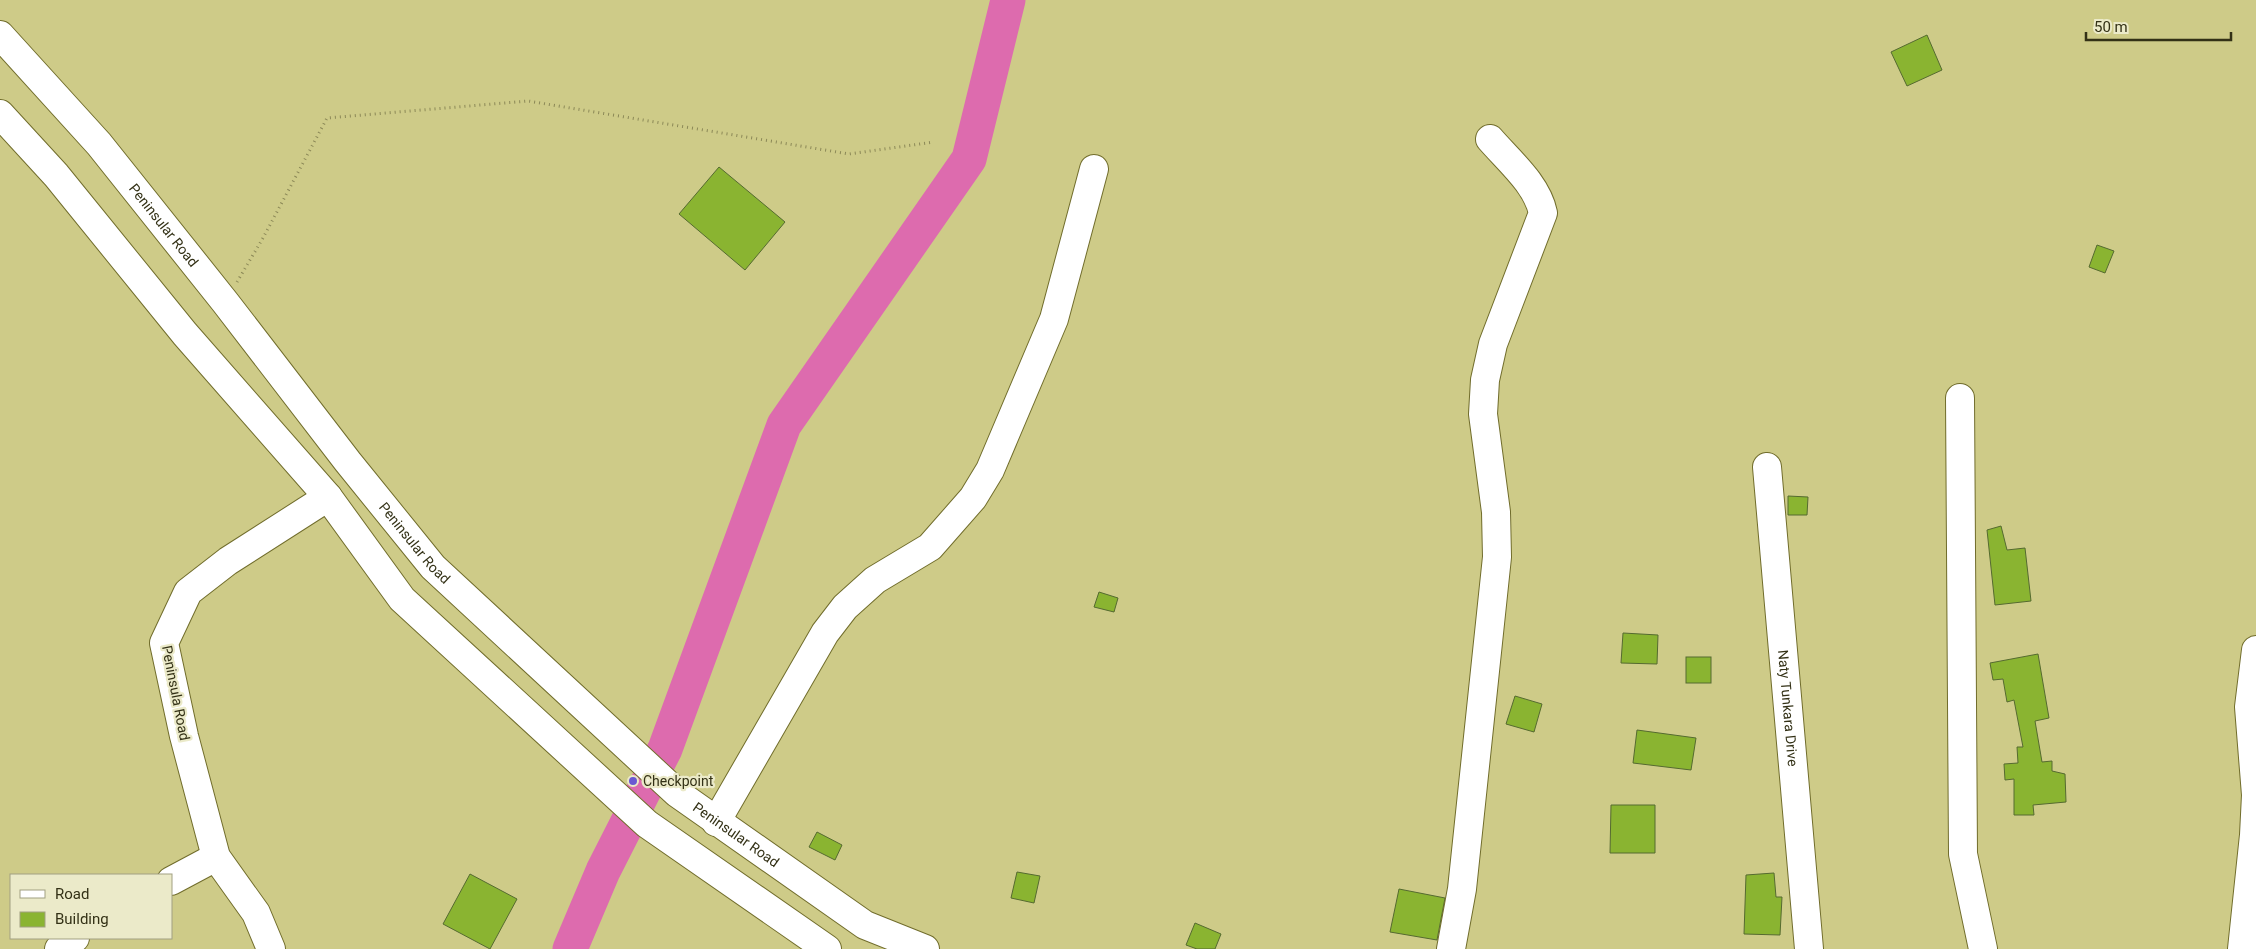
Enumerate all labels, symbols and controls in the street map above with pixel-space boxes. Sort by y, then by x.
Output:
scale bar [2086,10,2231,42]
text: 50 m [2094,18,2128,36]
street label: Peninsular Road [126,180,202,270]
street label: Peninsular Road [376,499,453,587]
street label: Peninsula Road [159,644,193,742]
street label: Naty Tunkara Drive [1775,649,1801,767]
place label: Checkpoint [643,773,714,789]
marker: Checkpoint [627,775,639,787]
street label: Peninsular Road [690,799,782,870]
legend [10,874,172,939]
text: Road [55,885,89,903]
text: Building [55,910,109,928]

